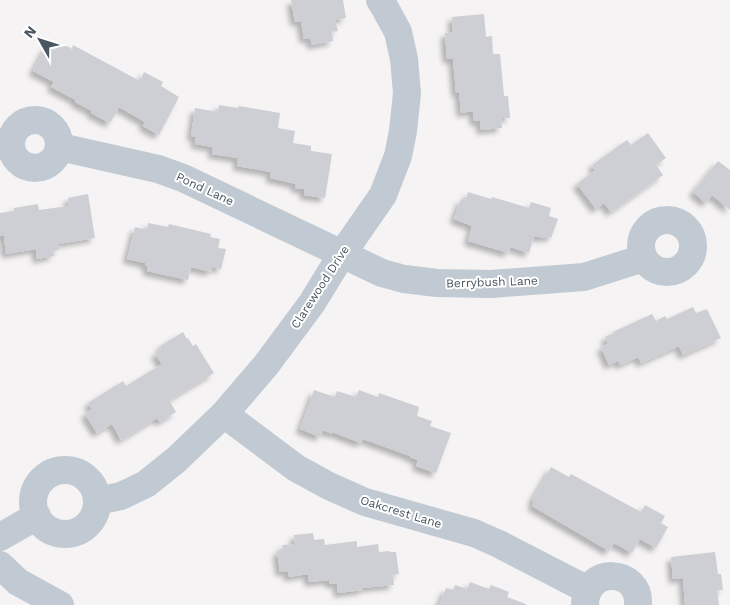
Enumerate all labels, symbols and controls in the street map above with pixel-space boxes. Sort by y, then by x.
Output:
north arrow [15,15,65,65]
text: N [20,23,39,41]
street label: Pond Lane [174,170,236,208]
street label: Clarewood Drive [288,243,352,331]
street label: Berrybush Lane [446,273,538,291]
street label: Oakcrest Lane [359,493,444,531]

